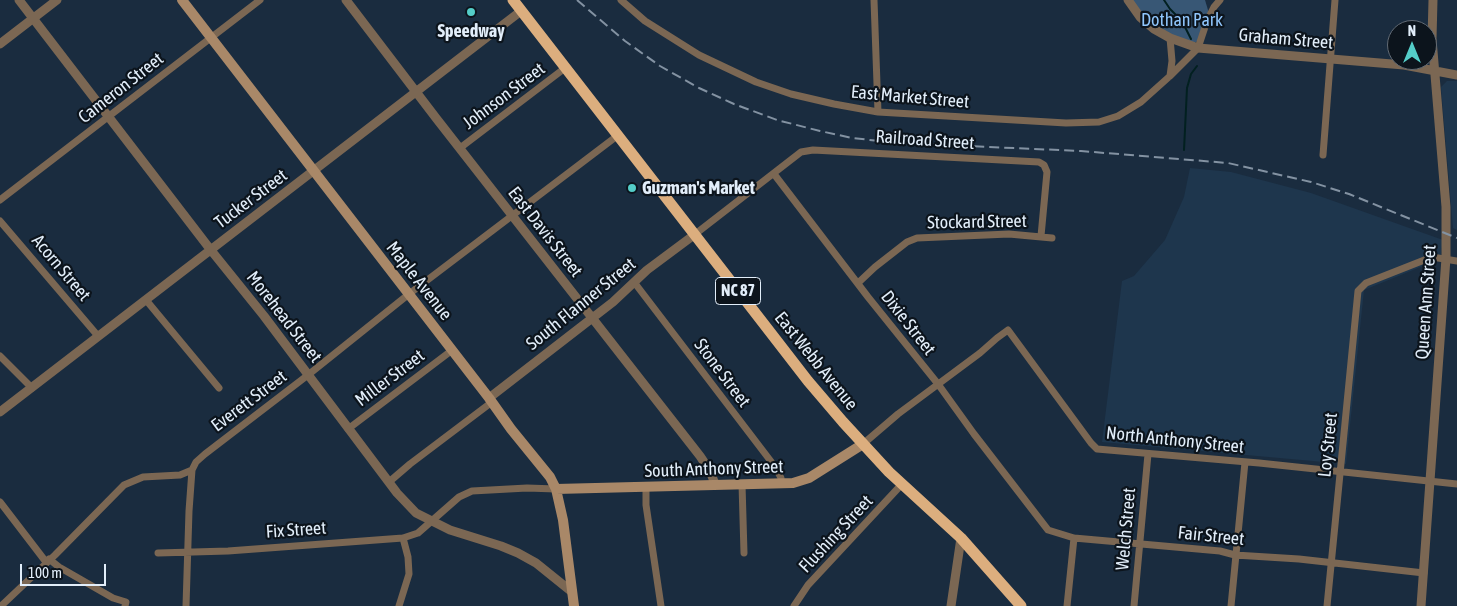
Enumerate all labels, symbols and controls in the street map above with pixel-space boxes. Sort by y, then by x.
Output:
marker: Speedway [465,6,477,18]
park label: Dothan Park [1141,9,1223,31]
place label: Speedway [437,20,505,42]
north arrow [1387,20,1437,70]
text: N [1408,23,1416,39]
street label: Graham Street [1238,24,1334,54]
street label: Cameron Street [74,48,168,128]
street label: Johnson Street [459,58,549,134]
street label: East Market Street [850,81,970,113]
street label: Railroad Street [875,126,975,154]
street label: Tucker Street [210,165,292,233]
place label: Guzman's Market [642,177,755,199]
marker: Guzman's Market [626,182,638,194]
street label: East Davis Street [503,183,587,281]
street label: Stockard Street [927,210,1027,234]
street label: Acorn Street [27,230,95,306]
street label: Maple Avenue [382,237,456,325]
street label: Queen Ann Street [1411,244,1441,360]
street label: South Flanner Street [522,253,640,355]
street label: Morehead Street [242,267,326,367]
road number: NC 87 [716,278,760,304]
street label: Dixie Street [876,287,940,359]
street label: East Webb Avenue [770,308,862,414]
street label: Stone Street [689,335,755,411]
street label: Miller Street [351,345,429,411]
street label: Everett Street [207,366,291,436]
street label: Loy Street [1314,412,1342,478]
street label: North Anthony Street [1105,422,1245,458]
street label: South Anthony Street [644,456,784,482]
street label: Welch Street [1112,487,1140,571]
street label: Flushing Street [795,491,877,577]
street label: Fix Street [265,517,327,543]
street label: Fair Street [1177,522,1245,550]
scale bar [22,554,109,586]
text: 100 m [28,564,62,581]

